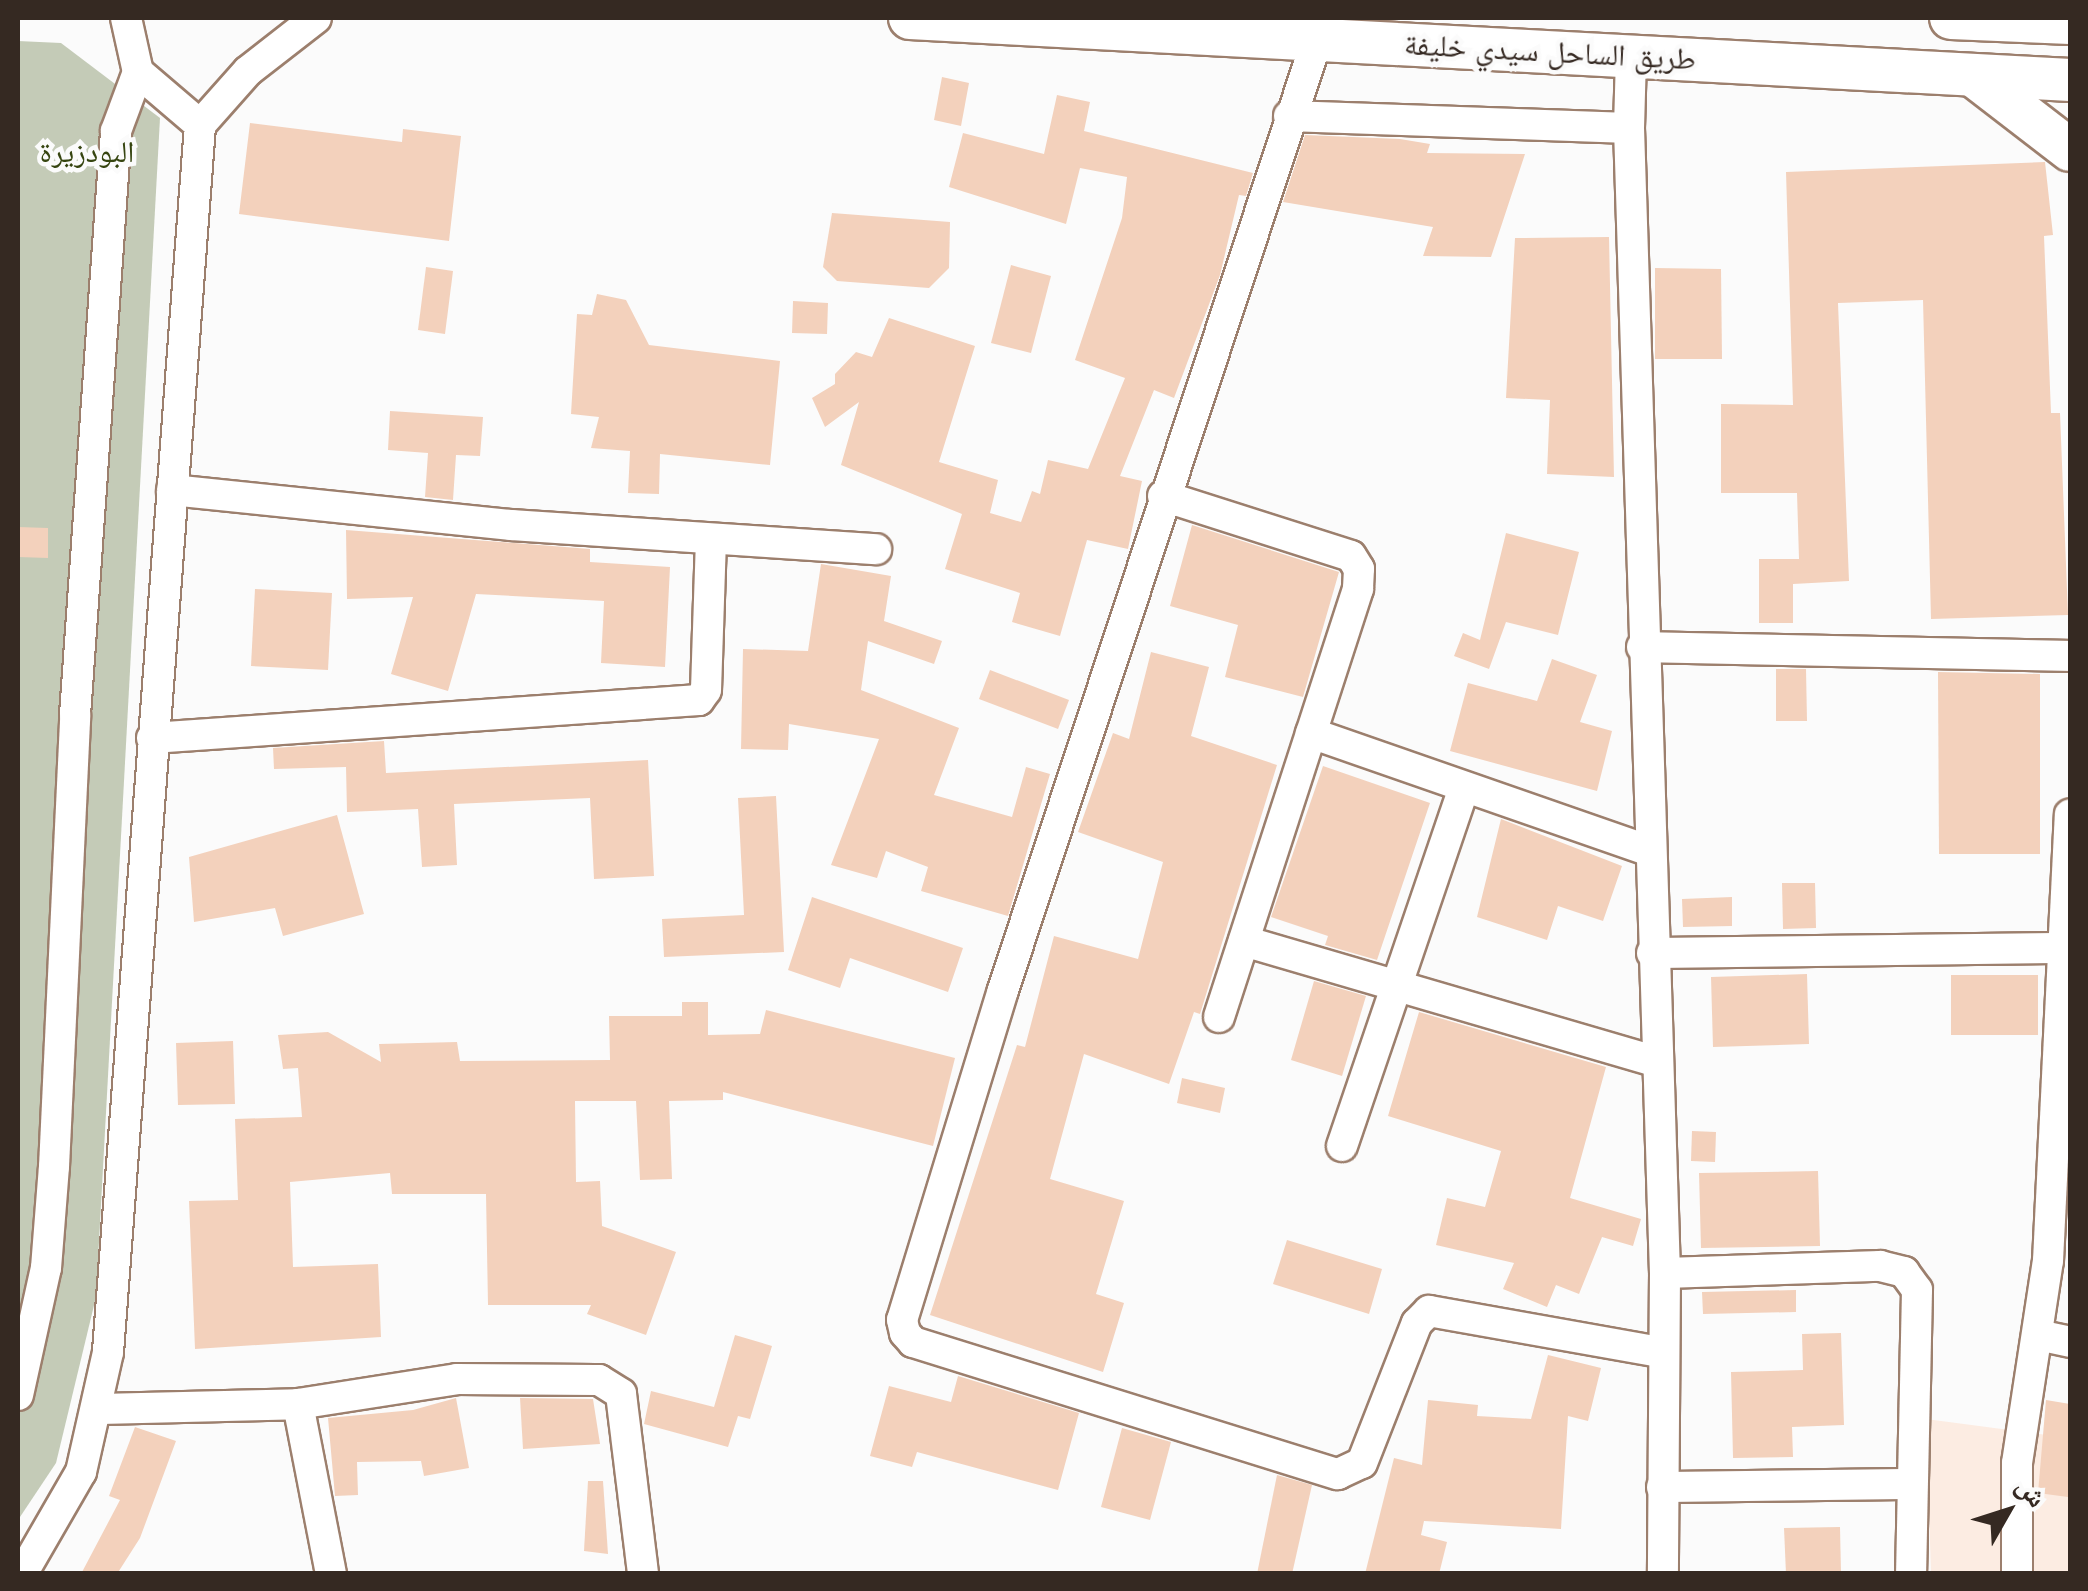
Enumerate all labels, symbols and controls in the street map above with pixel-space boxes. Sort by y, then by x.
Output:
street label: طريق الساحل سيدي خليفة [1403,26,1697,78]
park label: البودزيرة [40,134,134,170]
north arrow [1958,1461,2058,1561]
text: ش [2006,1467,2057,1516]

